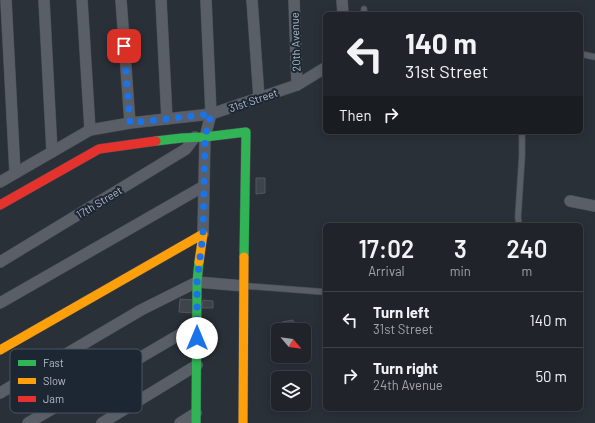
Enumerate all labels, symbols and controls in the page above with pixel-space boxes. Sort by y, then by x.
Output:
street label: 20th Avenue [287,12,303,72]
text: 140 m [405,26,477,60]
icon: left [339,28,391,80]
pin [107,29,141,63]
icon: arrive [113,35,135,57]
text: 31st Street [405,60,488,82]
street label: 31st Street [227,86,279,114]
icon: right [380,104,402,126]
text: Then [339,106,372,124]
street label: 17th Street [74,183,124,221]
text: 17:02 [359,234,414,263]
text: 3 [454,234,467,263]
text: 240 [506,234,547,263]
text: Arrival [368,263,405,279]
text: min [450,263,471,279]
text: m [522,263,532,279]
text: Turn left [373,303,429,321]
icon: left [339,309,361,331]
text: 140 m [530,311,567,329]
position arrow [176,317,218,359]
text: 31st Street [373,321,433,337]
north arrow [271,323,311,363]
map controls [271,323,311,411]
legend [10,349,142,413]
text: Fast [43,356,64,369]
text: Turn right [373,359,438,377]
icon: right [339,365,361,387]
text: 50 m [535,367,567,385]
button: layers [271,371,311,411]
text: Slow [43,374,66,387]
text: 24th Avenue [373,377,443,393]
text: Jam [43,392,64,405]

